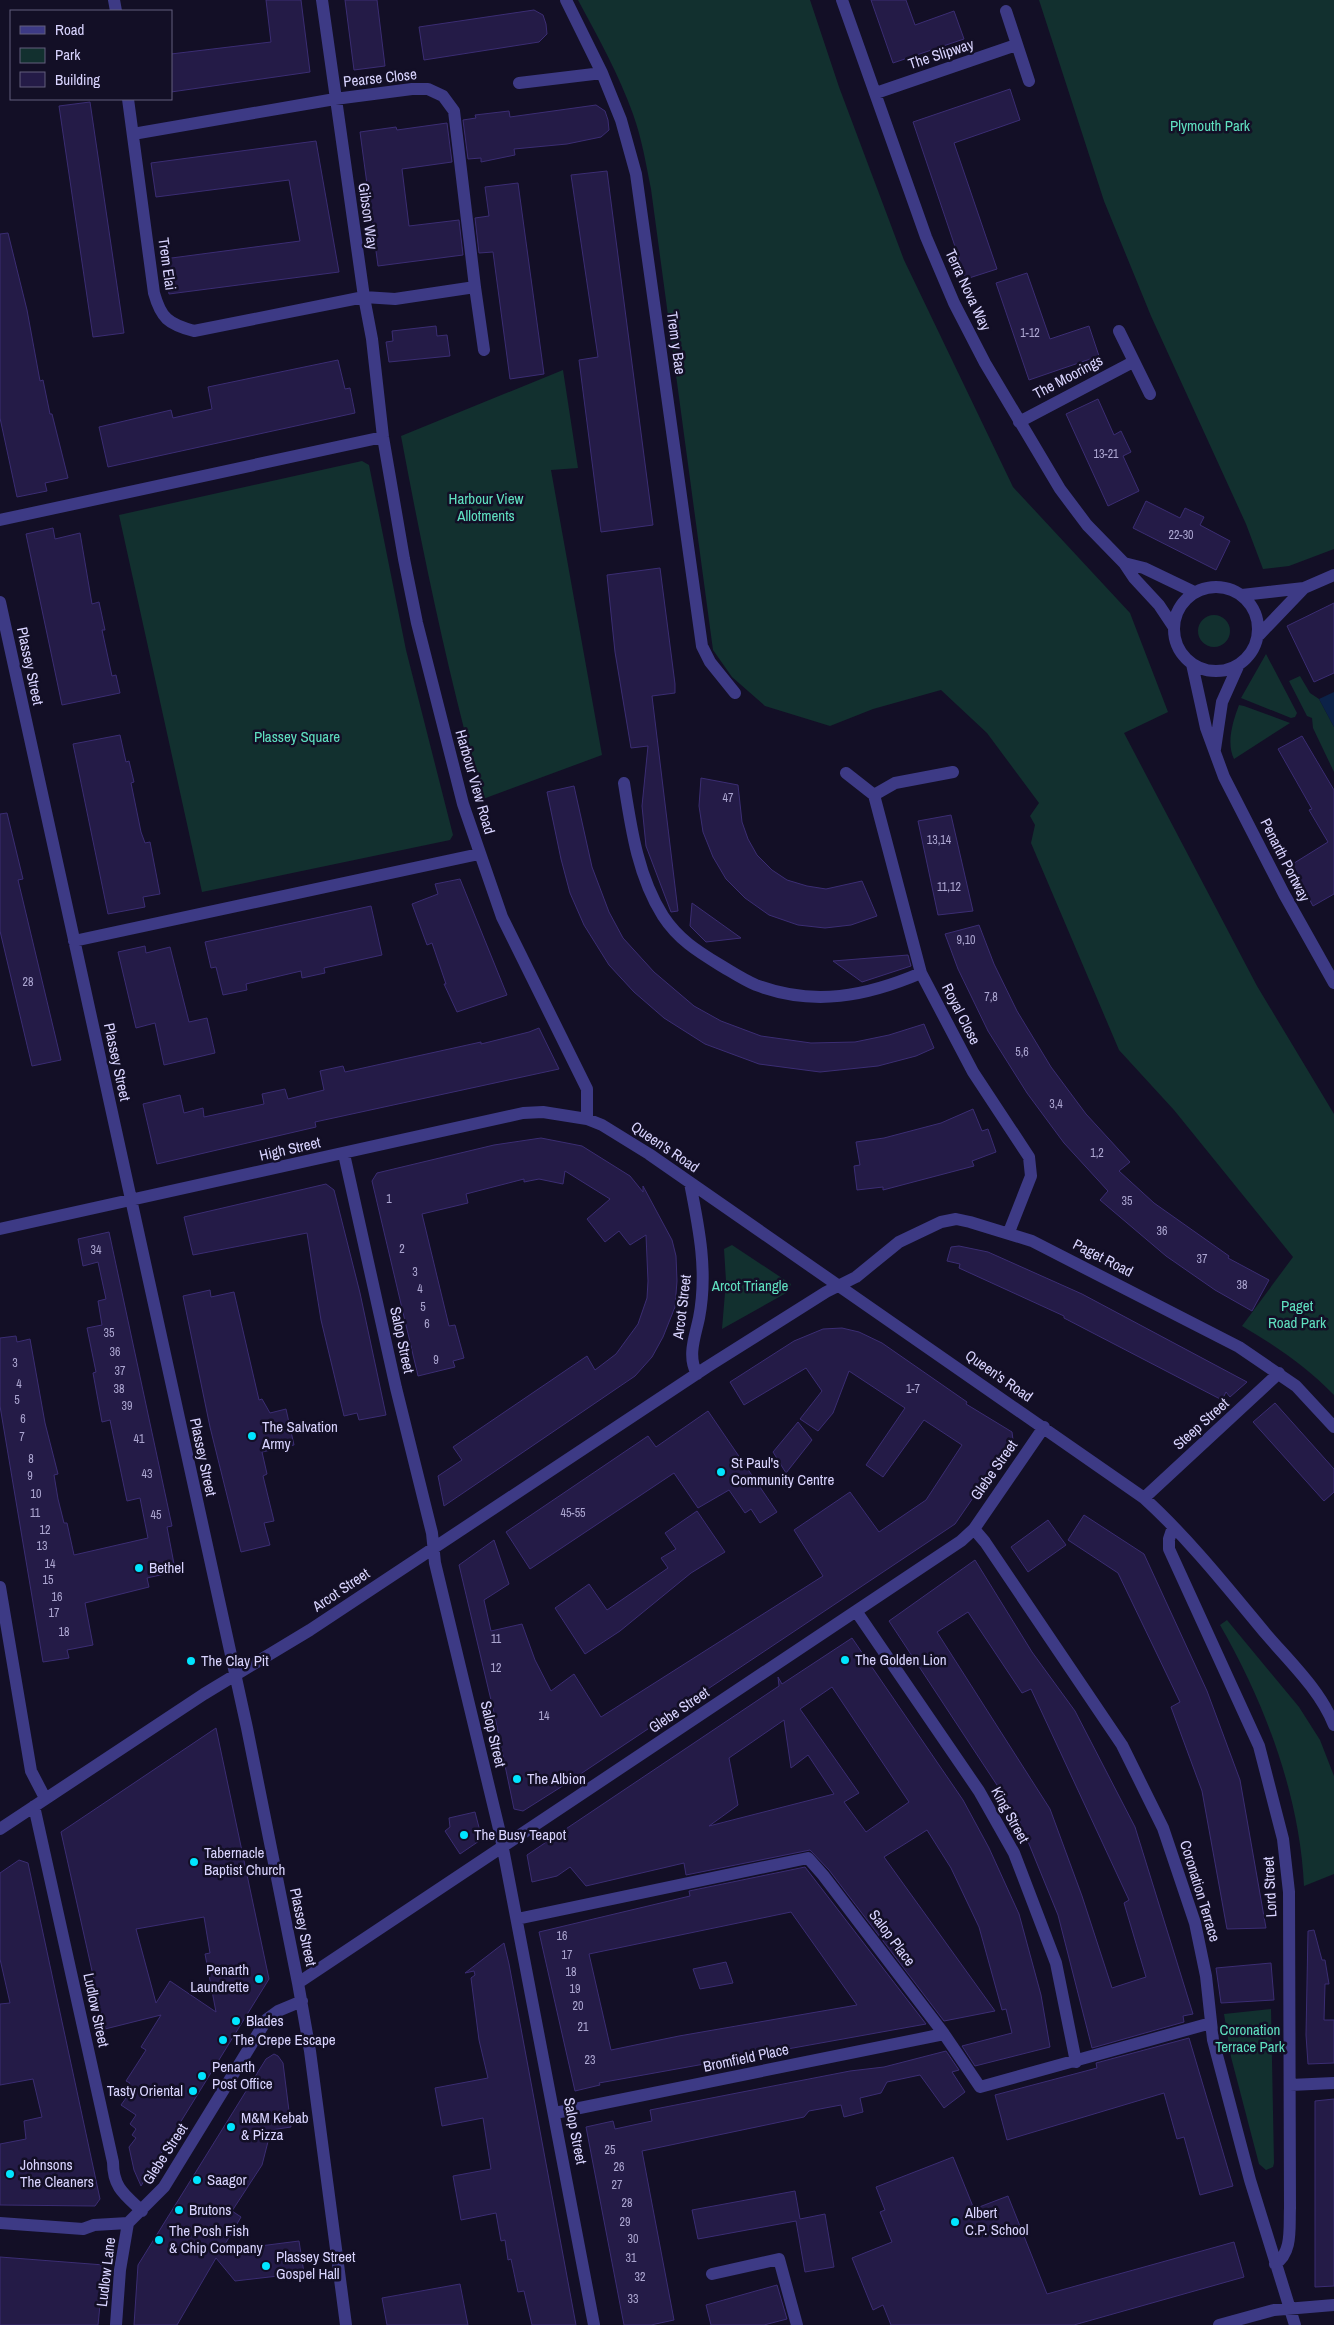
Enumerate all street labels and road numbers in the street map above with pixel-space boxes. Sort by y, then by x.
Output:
street label: The Slipway [905,33,977,74]
street label: Pearse Close [342,63,418,92]
street label: Gibson Way [353,181,384,252]
street label: Trem Elai [153,236,182,292]
street label: Terra Nova Way [940,246,997,335]
street label: Trem y Bae [662,310,691,376]
street label: The Moorings [1029,349,1106,404]
street label: Plassey Street [12,625,49,707]
street label: Harbour View Road [451,727,500,837]
street label: Penarth Portway [1255,814,1316,906]
street label: Royal Close [937,979,986,1048]
street label: Plassey Street [99,1021,136,1103]
street label: Queen's Road [627,1116,704,1177]
street label: High Street [257,1131,323,1166]
street label: Paget Road [1070,1233,1137,1282]
street label: Arcot Street [667,1273,696,1341]
street label: Salop Street [385,1305,420,1376]
street label: Queen's Road [961,1345,1037,1407]
street label: Steep Street [1168,1393,1234,1454]
street label: Plassey Street [185,1416,222,1498]
street label: Glebe Street [965,1435,1022,1504]
street label: Arcot Street [307,1562,374,1617]
street label: Glebe Street [644,1681,714,1738]
street label: Salop Street [476,1699,511,1770]
street label: King Street [986,1783,1035,1847]
street label: Coronation Terrace [1175,1838,1226,1944]
street label: Lord Street [1257,1856,1282,1918]
street label: Plassey Street [285,1886,322,1968]
street label: Salop Place [864,1905,921,1970]
street label: Ludlow Street [78,1971,115,2049]
street label: Bromfield Place [701,2038,791,2077]
street label: Salop Street [559,2096,592,2167]
street label: Glebe Street [137,2119,193,2188]
street label: Ludlow Lane [91,2236,120,2308]

